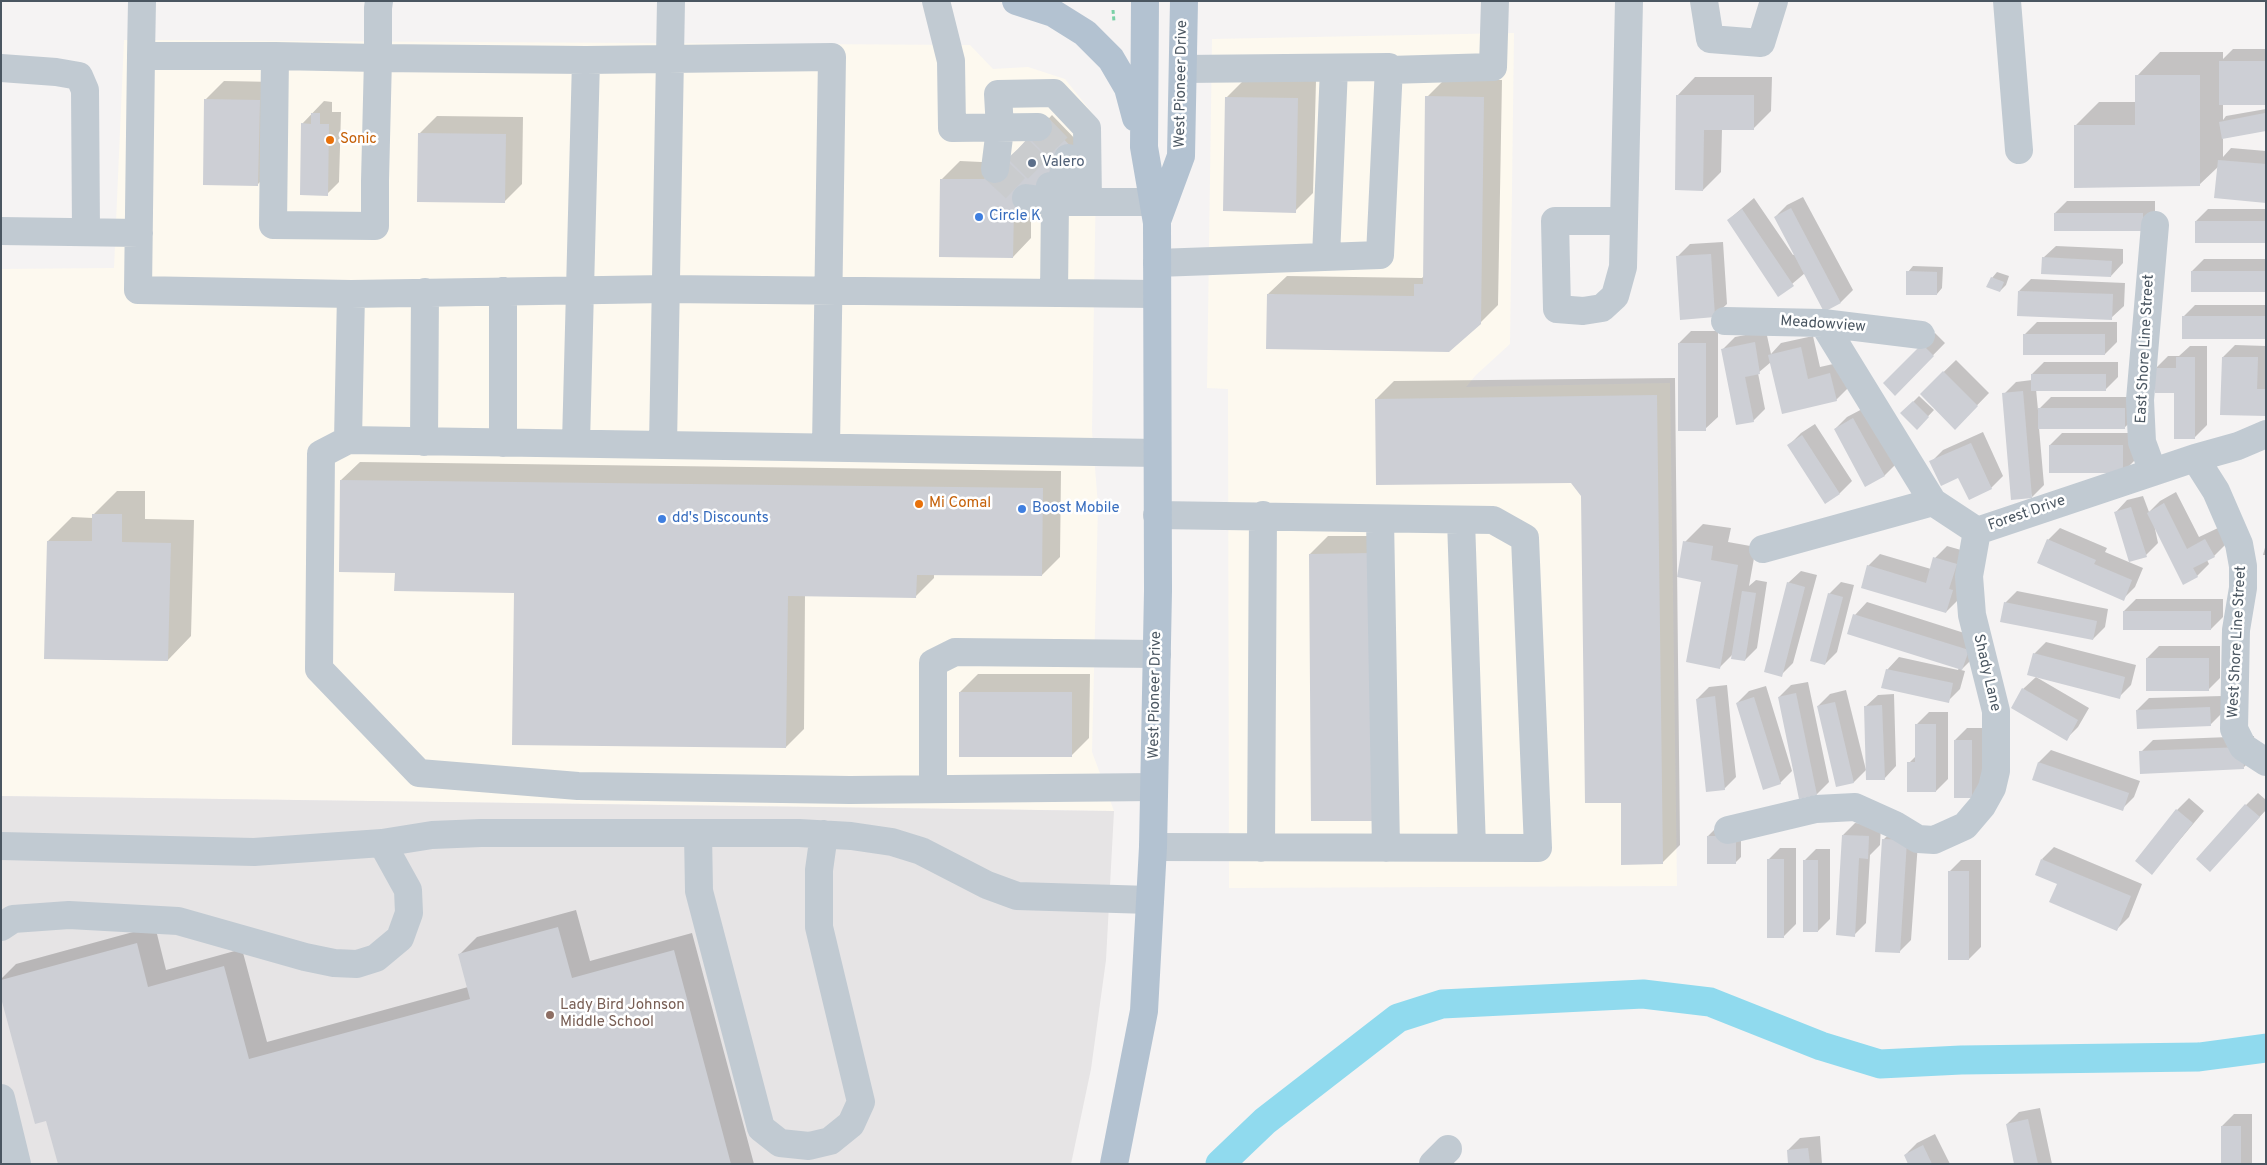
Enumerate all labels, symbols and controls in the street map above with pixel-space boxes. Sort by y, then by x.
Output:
street label: West Pioneer Drive [1172,20,1192,148]
place label: Sonic [340,131,377,149]
marker: Sonic [324,134,336,146]
place label: Valero [1042,154,1085,172]
marker: Valero [1026,157,1038,169]
place label: Circle K [989,208,1041,226]
marker: Circle K [973,211,985,223]
street label: East Shore Line Street [2133,274,2159,424]
street label: Meadowview [1780,313,1866,337]
street label: Forest Drive [1986,492,2068,536]
place label: Mi Comal [929,495,991,513]
marker: Mi Comal [913,498,925,510]
place label: Boost Mobile [1032,500,1120,518]
marker: Boost Mobile [1016,503,1028,515]
place label: dd's Discounts [672,510,769,528]
marker: dd's Discounts [656,513,668,525]
street label: West Shore Line Street [2225,565,2251,719]
street label: West Pioneer Drive [1146,631,1166,759]
street label: Shady Lane [1968,633,2004,713]
place label: Lady Bird Johnson Middle School [560,997,685,1032]
marker: Lady Bird Johnson Middle School [544,1009,556,1021]

